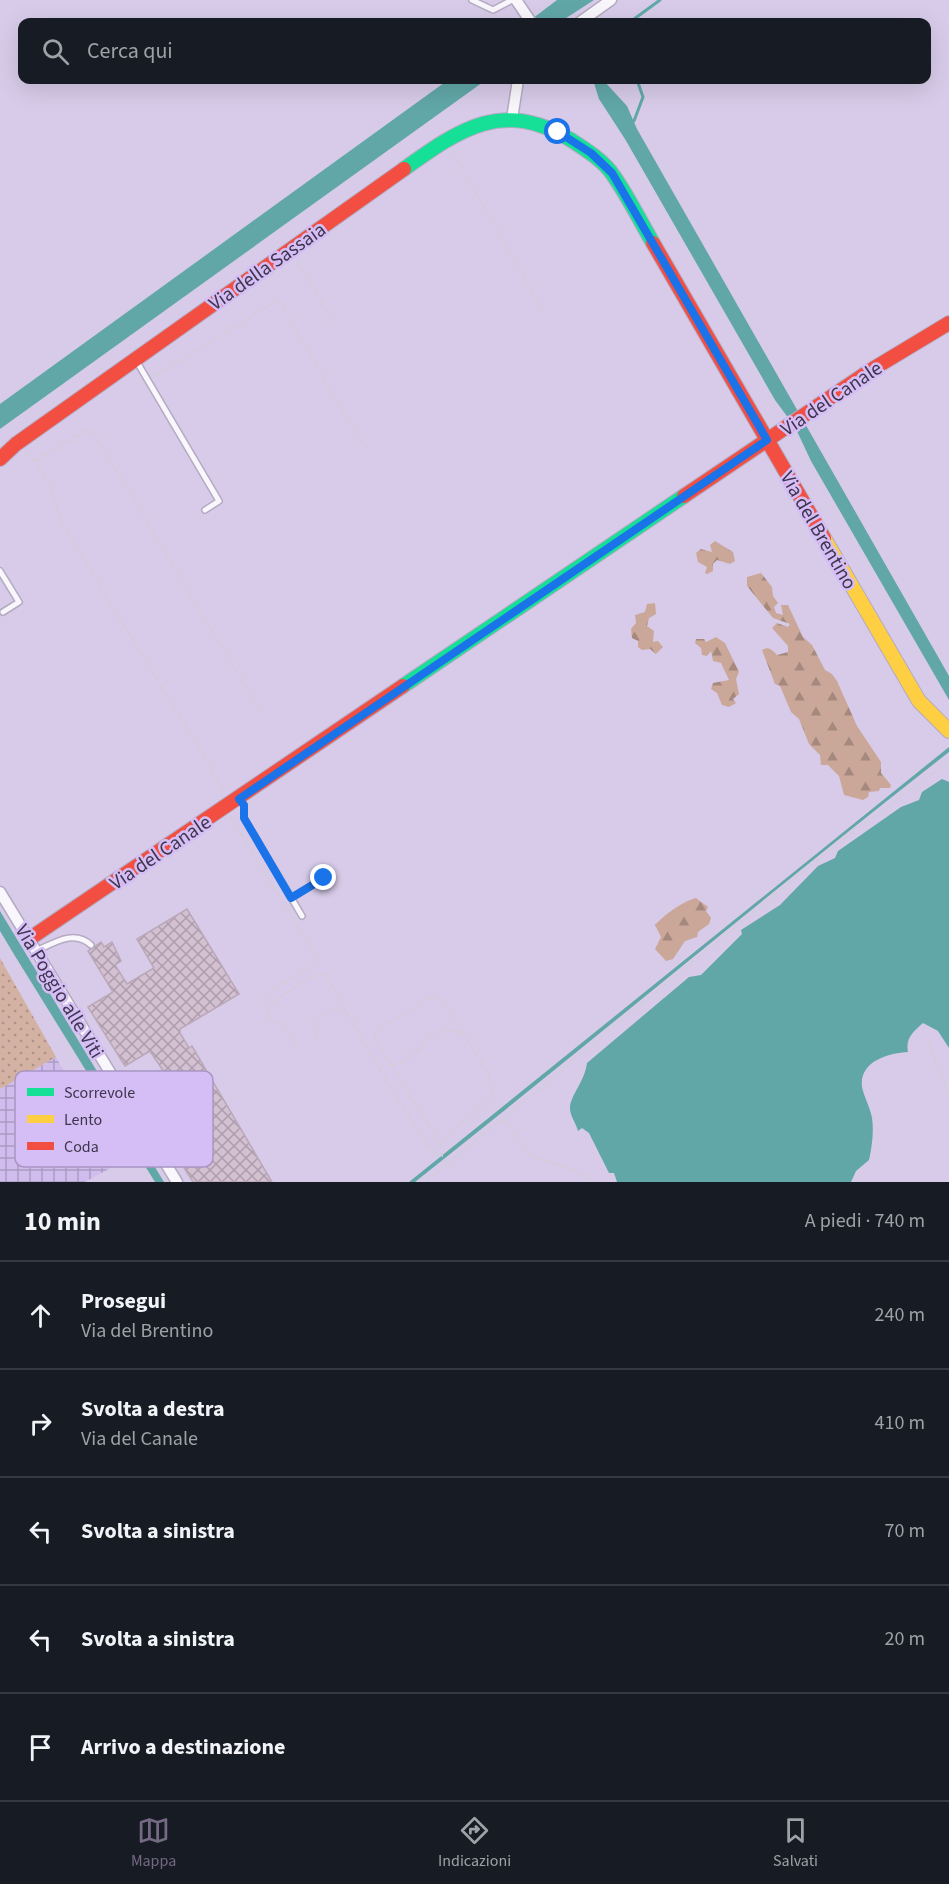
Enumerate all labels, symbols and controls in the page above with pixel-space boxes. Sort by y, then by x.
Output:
search box [18,18,931,84]
icon: search [39,35,72,68]
text: Cerca qui [87,35,173,67]
route start [544,118,570,144]
street label: Via della Sassaia [203,216,332,318]
street label: Via del Canale [775,354,888,443]
street label: Via del Brentino [773,466,863,595]
street label: Via del Canale [104,808,217,897]
route end [310,864,336,890]
street label: Via Poggio alle Viti [8,919,110,1064]
legend [15,1071,213,1167]
text: Scorrevole [64,1082,135,1104]
text: Lento [64,1109,102,1131]
text: Coda [64,1136,99,1158]
text: 10 min [24,1203,101,1240]
text: A piedi · 740 m [805,1207,925,1235]
text: Prosegui [81,1285,166,1317]
icon: ahead [24,1299,57,1332]
text: 240 m [875,1301,925,1329]
text: Via del Brentino [81,1317,213,1345]
text: Svolta a destra [81,1393,225,1425]
icon: right [24,1407,57,1440]
text: 410 m [875,1409,925,1437]
text: Via del Canale [81,1425,198,1453]
icon: left [24,1515,57,1548]
text: Svolta a sinistra [81,1515,235,1547]
text: 70 m [885,1517,925,1545]
icon: left [24,1623,57,1656]
text: Svolta a sinistra [81,1623,235,1655]
text: 20 m [885,1625,925,1653]
icon: arrive [24,1731,57,1764]
text: Arrivo a destinazione [81,1731,286,1763]
tab: Mappa [131,1814,176,1872]
tab: Indicazioni [438,1814,511,1872]
tab: Salvati [773,1814,818,1872]

